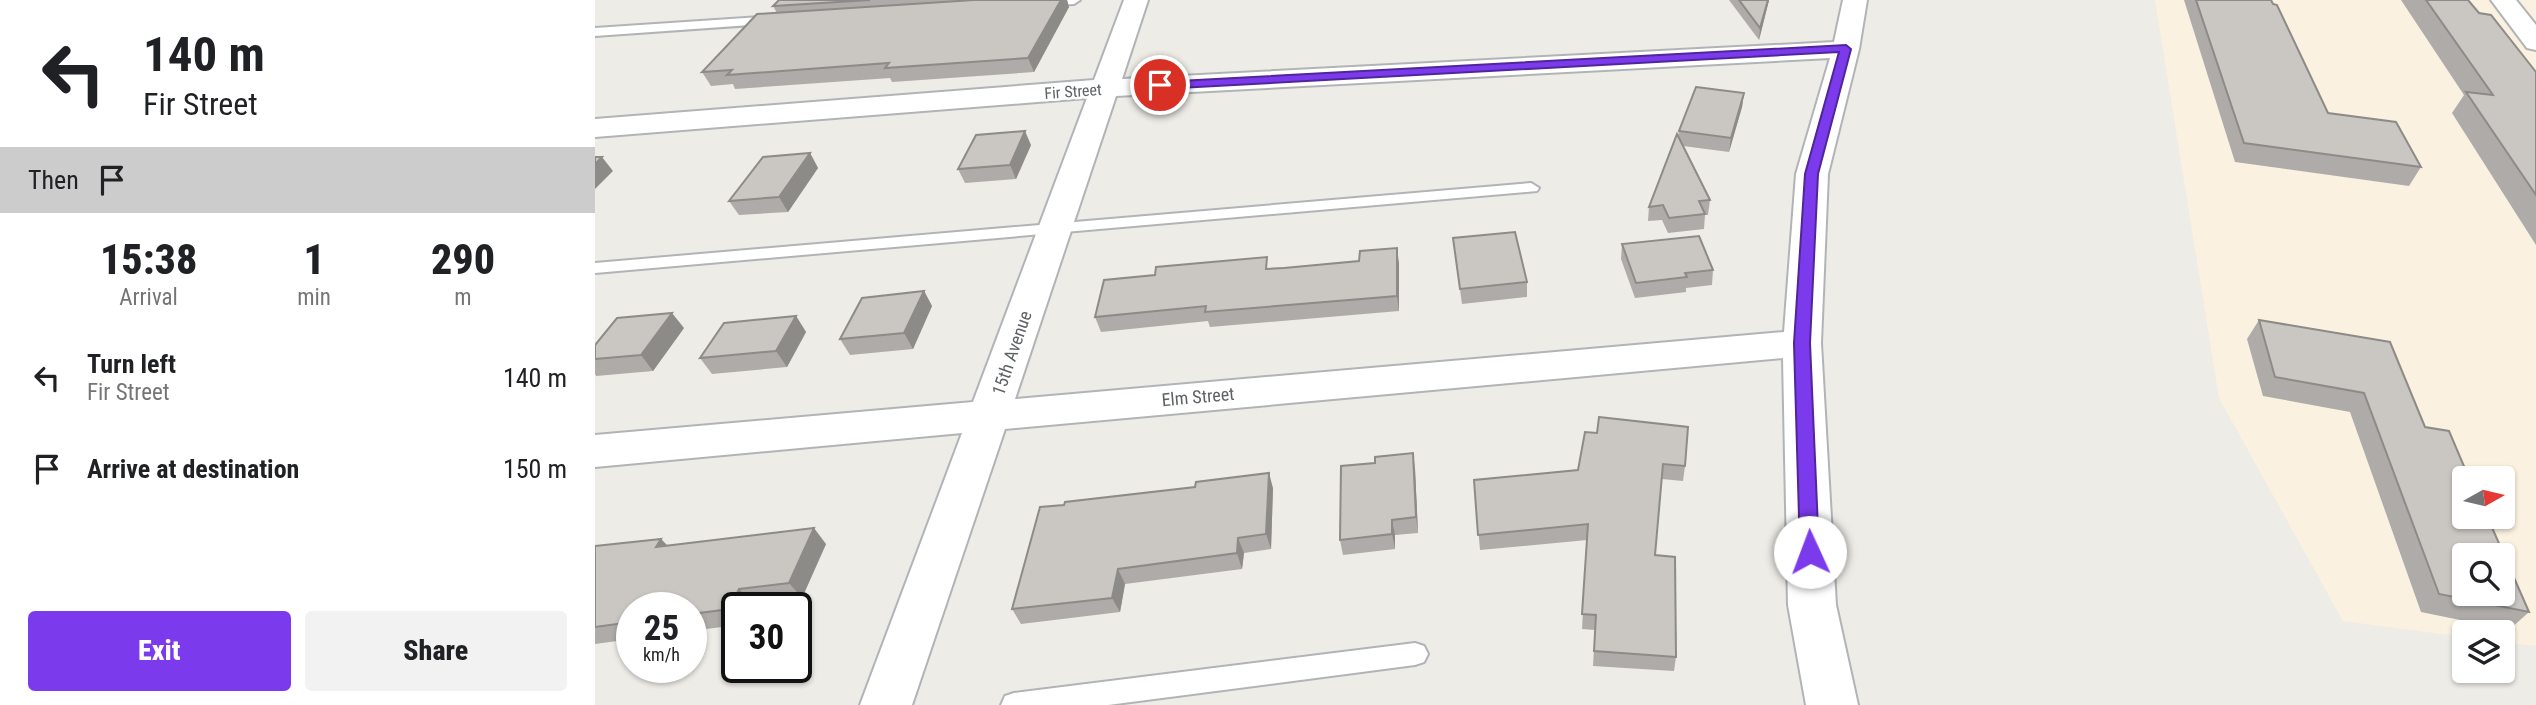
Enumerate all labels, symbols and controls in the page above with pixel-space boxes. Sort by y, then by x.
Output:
text: 140 m [143,26,265,83]
icon: left [28,28,119,119]
pin [1130,55,1190,115]
icon: arrive [1141,66,1179,104]
street label: Fir Street [1044,80,1103,103]
text: Fir Street [143,85,258,123]
icon: arrive [93,161,131,199]
text: Then [28,165,79,195]
text: 15:38 [100,235,197,284]
text: 1 [303,235,325,284]
text: 290 [431,235,495,284]
text: Arrival [119,284,178,311]
text: min [297,284,331,311]
text: m [454,284,472,311]
street label: 15th Avenue [987,308,1036,398]
text: Turn left [87,349,176,379]
icon: left [28,359,66,397]
text: 140 m [503,363,567,393]
text: Fir Street [87,379,170,406]
street label: Elm Street [1161,383,1235,410]
icon: arrive [28,450,66,488]
text: Arrive at destination [87,454,299,484]
text: 150 m [503,454,567,484]
north arrow [2452,466,2515,528]
map controls [2452,466,2515,683]
position arrow [1773,515,1847,589]
button: search [2452,543,2515,606]
speed limit sign: 30 [721,592,812,683]
text: 25 [644,608,679,649]
button: Exit [28,611,291,691]
button: Share [305,611,567,691]
button: layers [2452,620,2515,683]
text: km/h [643,644,680,665]

